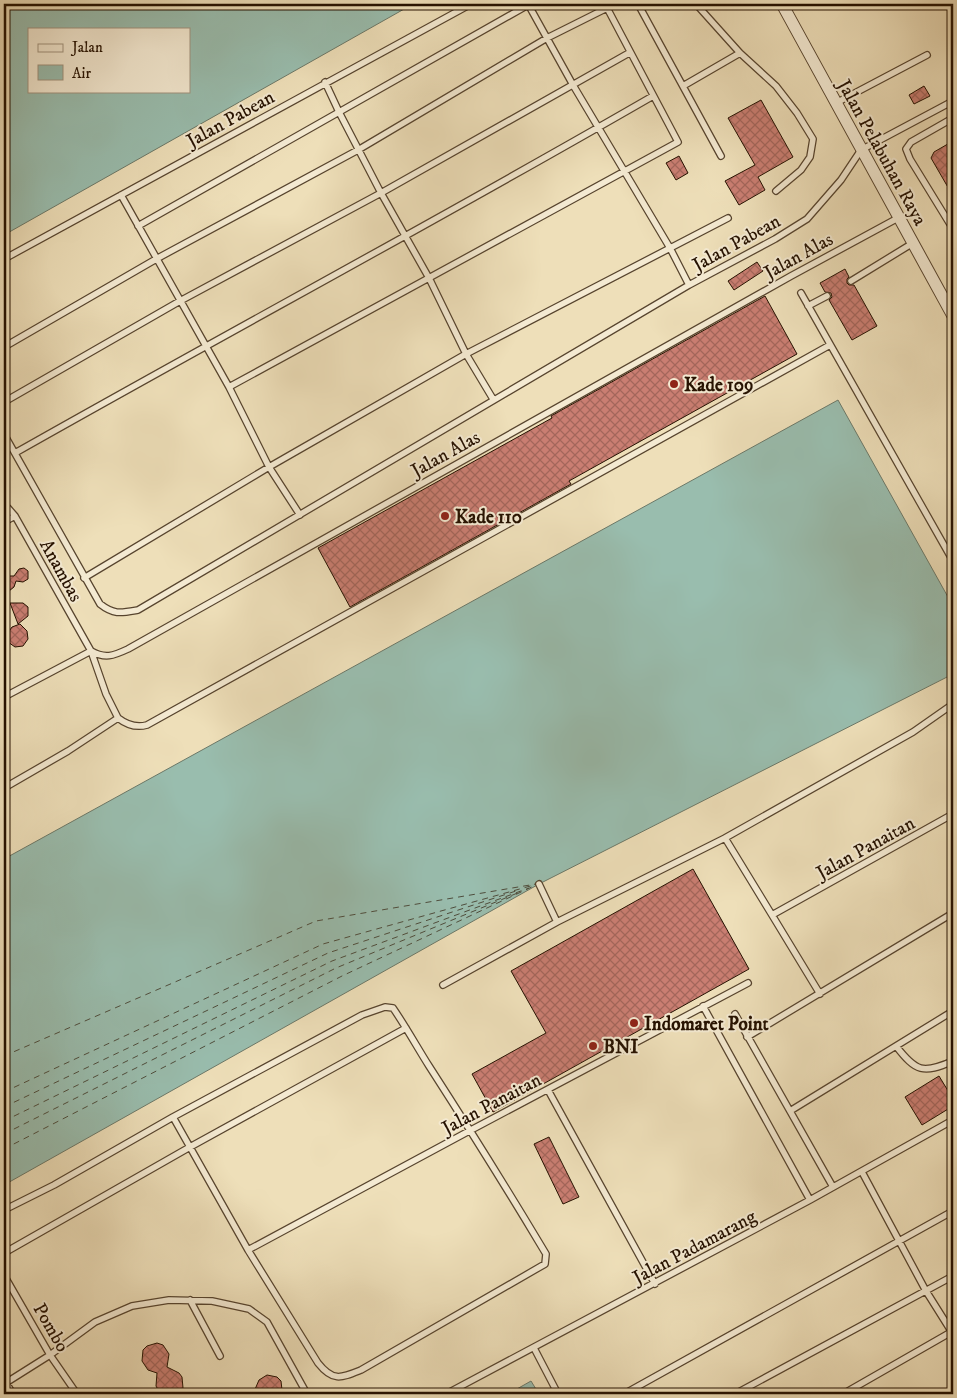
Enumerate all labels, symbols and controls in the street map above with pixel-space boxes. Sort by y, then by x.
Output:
legend [28,28,190,92]
text: Jalan [70,38,103,57]
text: Air [72,64,91,83]
street label: Jalan Pelabuhan Raya [831,74,931,230]
street label: Jalan Pabean [181,86,279,154]
street label: Jalan Pabean [687,210,785,278]
street label: Jalan Alas [758,228,837,286]
place label: Kade 109 [684,374,753,397]
marker: Kade 109 [668,378,680,390]
street label: Jalan Alas [405,426,484,484]
place label: Kade 110 [455,506,522,529]
marker: Kade 110 [439,510,451,522]
street label: Anambas [34,536,87,606]
street label: Jalan Panaitan [811,812,919,886]
place label: Indomaret Point [644,1013,770,1036]
marker: Indomaret Point [628,1017,640,1029]
place label: BNI [603,1036,639,1059]
marker: BNI [587,1040,599,1052]
street label: Jalan Panaitan [436,1069,545,1141]
street label: Jalan Padamarang [627,1205,761,1290]
street label: Pombo [28,1299,74,1356]

